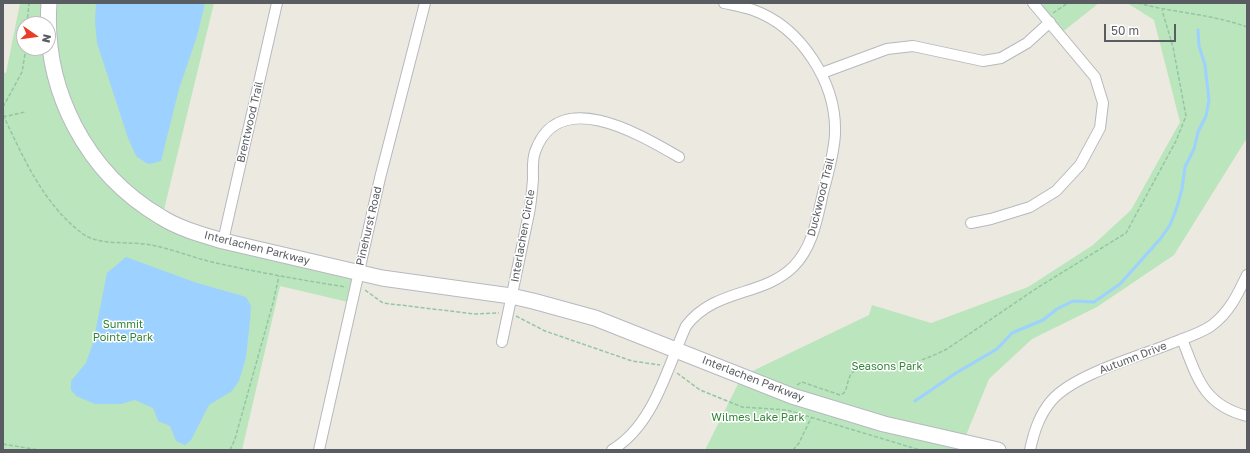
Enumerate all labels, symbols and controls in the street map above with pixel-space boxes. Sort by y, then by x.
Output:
north arrow [16,16,56,56]
scale bar [1106,16,1178,42]
text: 50 m [1111,23,1139,38]
text: N [40,33,54,44]
street label: Brentwood Trail [234,80,266,164]
street label: Duckwood Trail [805,156,837,238]
street label: Pinehurst Road [353,185,385,267]
street label: Interlachen Circle [508,189,538,283]
street label: Interlachen Parkway [203,228,311,268]
park label: Summit Pointe Park [93,318,153,344]
street label: Autumn Drive [1097,339,1169,377]
street label: Interlachen Parkway [700,353,806,405]
park label: Seasons Park [851,360,923,374]
park label: Wilmes Lake Park [711,411,805,425]

